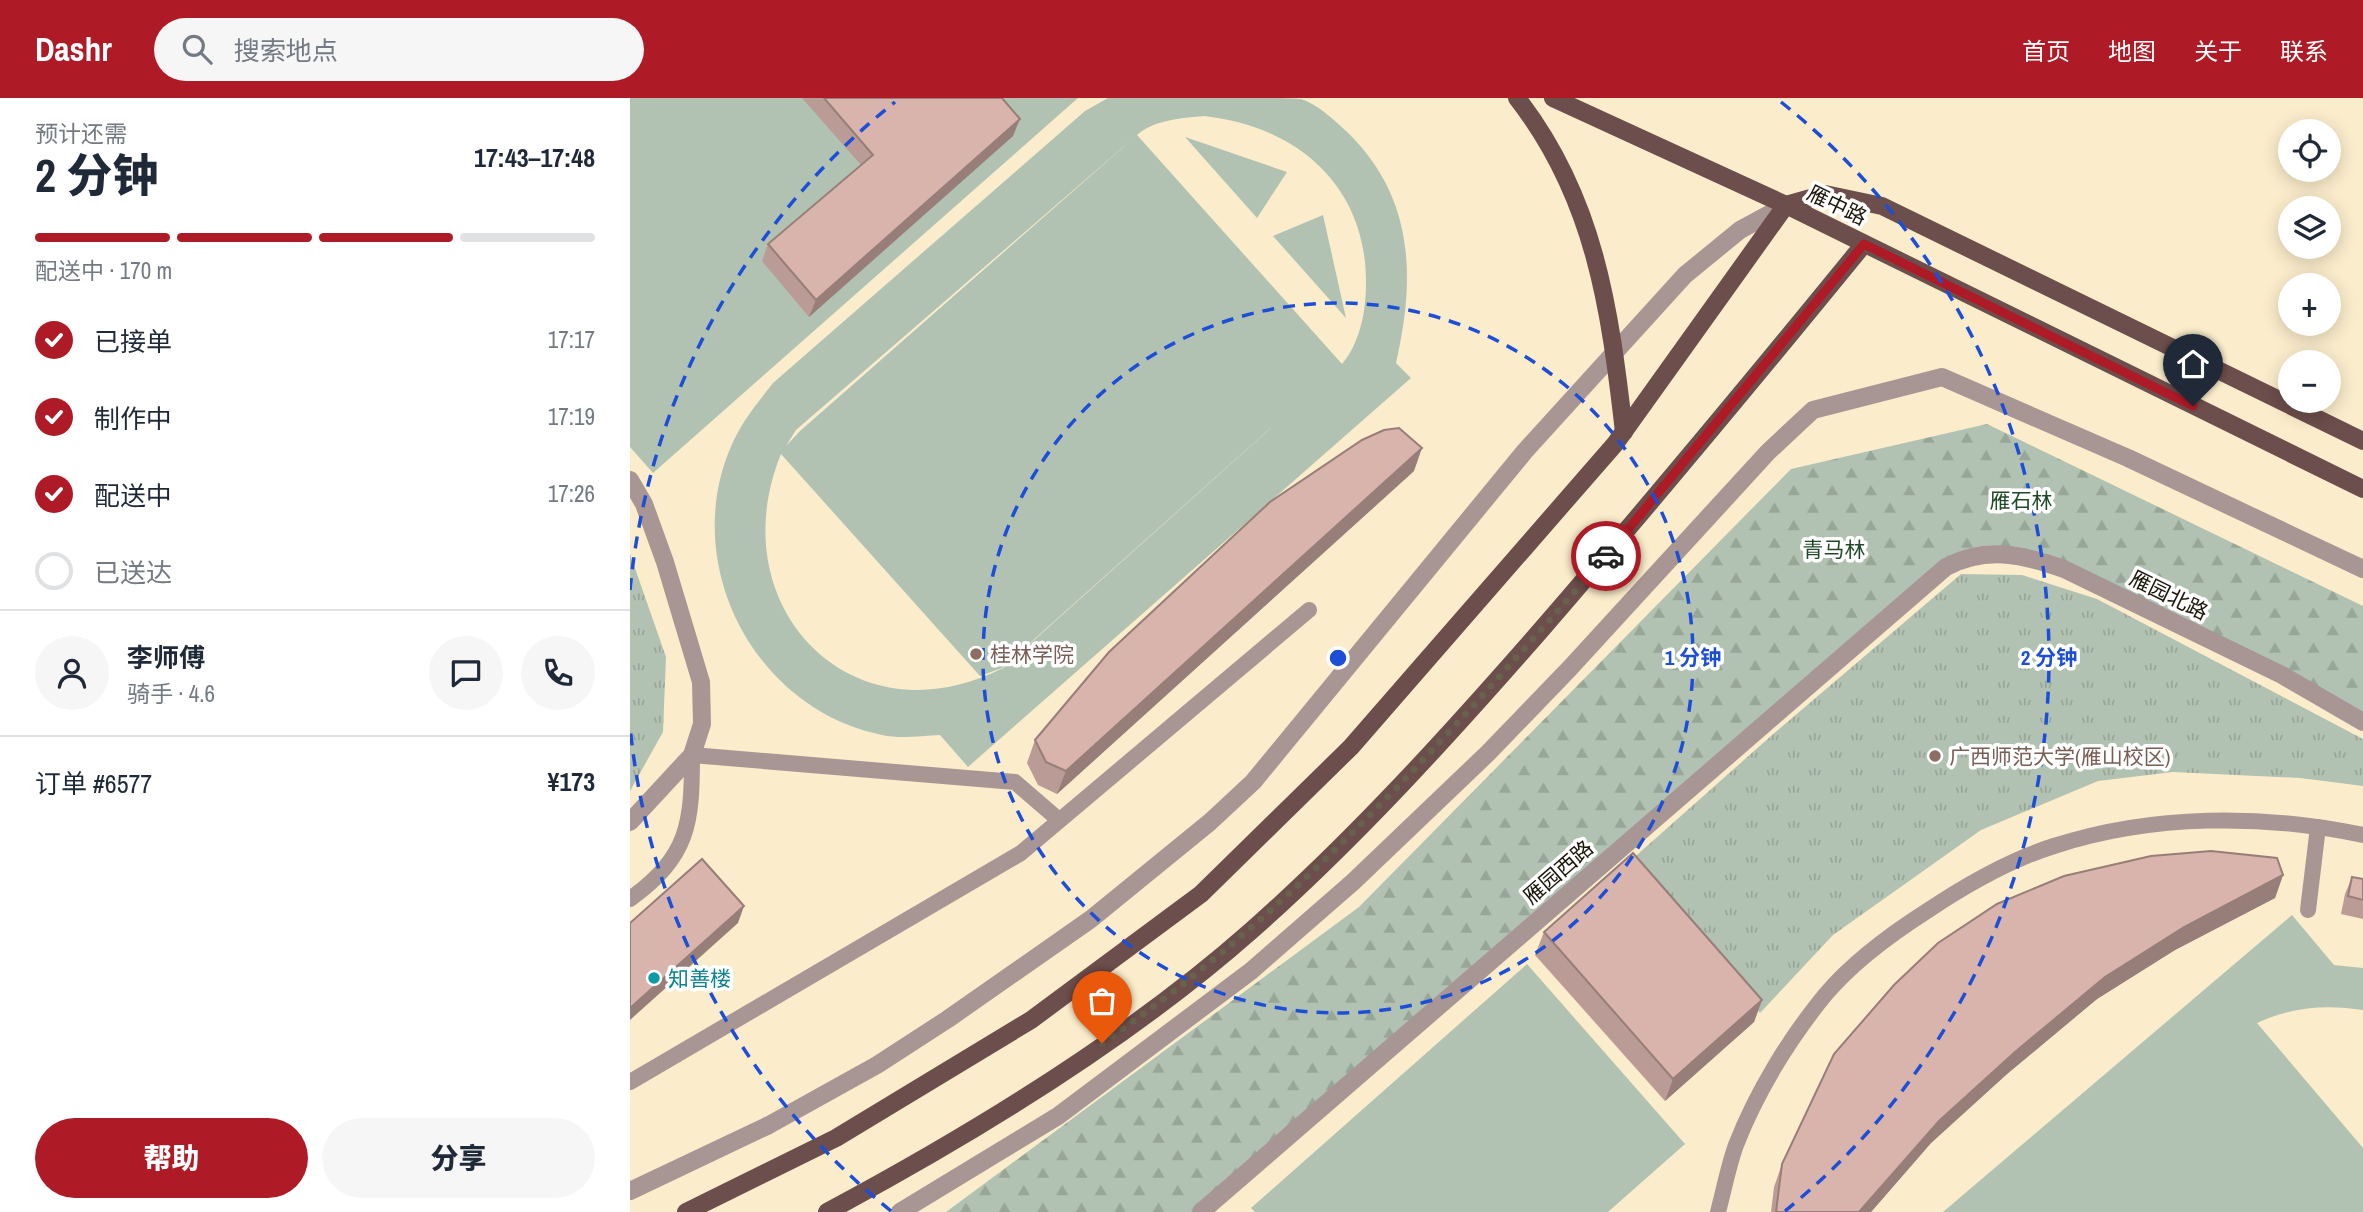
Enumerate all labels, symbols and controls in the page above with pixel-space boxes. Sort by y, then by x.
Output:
search box [154,18,644,81]
text: Dashr [35,27,112,71]
icon: search [178,30,216,68]
text: 搜索地点 [234,33,338,68]
text: 首页 [2022,35,2070,67]
text: 地图 [2108,35,2156,67]
text: 关于 [2194,35,2242,67]
text: 联系 [2280,35,2328,67]
text: 预计还需 [35,118,127,149]
map controls [2278,119,2341,413]
button: locate [2278,119,2341,182]
text: 17:43–17:48 [474,140,595,175]
text: 2 分钟 [35,144,158,206]
street label: 雁中路 [1802,178,1872,232]
button: layers [2278,196,2341,259]
text: 配送中 · 170 m [35,255,172,286]
button: + [2278,273,2341,336]
icon: check [35,321,73,359]
text: 已接单 [94,324,172,359]
text: 17:17 [548,324,595,355]
pin [2163,334,2223,406]
icon: home [2174,345,2212,383]
button: − [2278,350,2341,413]
icon: check [35,398,73,436]
text: 制作中 [94,401,172,436]
text: 17:19 [548,401,595,432]
icon: check [35,475,73,513]
text: 配送中 [94,478,172,513]
text: 17:26 [548,478,595,509]
park label: 雁石林 [1990,486,2053,515]
courier [1571,521,1641,591]
park label: 青马林 [1803,535,1866,564]
icon: car [1587,537,1625,575]
text: 已送达 [94,555,172,590]
street label: 雁园北路 [2125,564,2213,626]
button: person [35,636,109,710]
button: chat [429,636,503,710]
button: phone [521,636,595,710]
text: 李师傅 [127,640,205,675]
place label: 桂林学院 [990,640,1074,669]
text: 1 分钟 [1665,643,1721,672]
text: 2 分钟 [2021,643,2077,672]
marker: 桂林学院 [968,646,984,662]
centre of rings [1326,646,1350,670]
text: 骑手 · 4.6 [127,678,215,709]
place label: 广西师范大学(雁山校区) [1949,742,2170,771]
marker: 广西师范大学(雁山校区) [1927,748,1943,764]
text: ¥173 [548,764,595,799]
text: 订单 #6577 [35,766,152,801]
street label: 雁园西路 [1517,834,1599,910]
place label: 知善楼 [668,964,731,993]
marker: 知善楼 [646,970,662,986]
pin [1072,971,1132,1043]
icon: bag [1083,982,1121,1020]
button: 帮助 [35,1118,308,1198]
button: 分享 [322,1118,595,1198]

